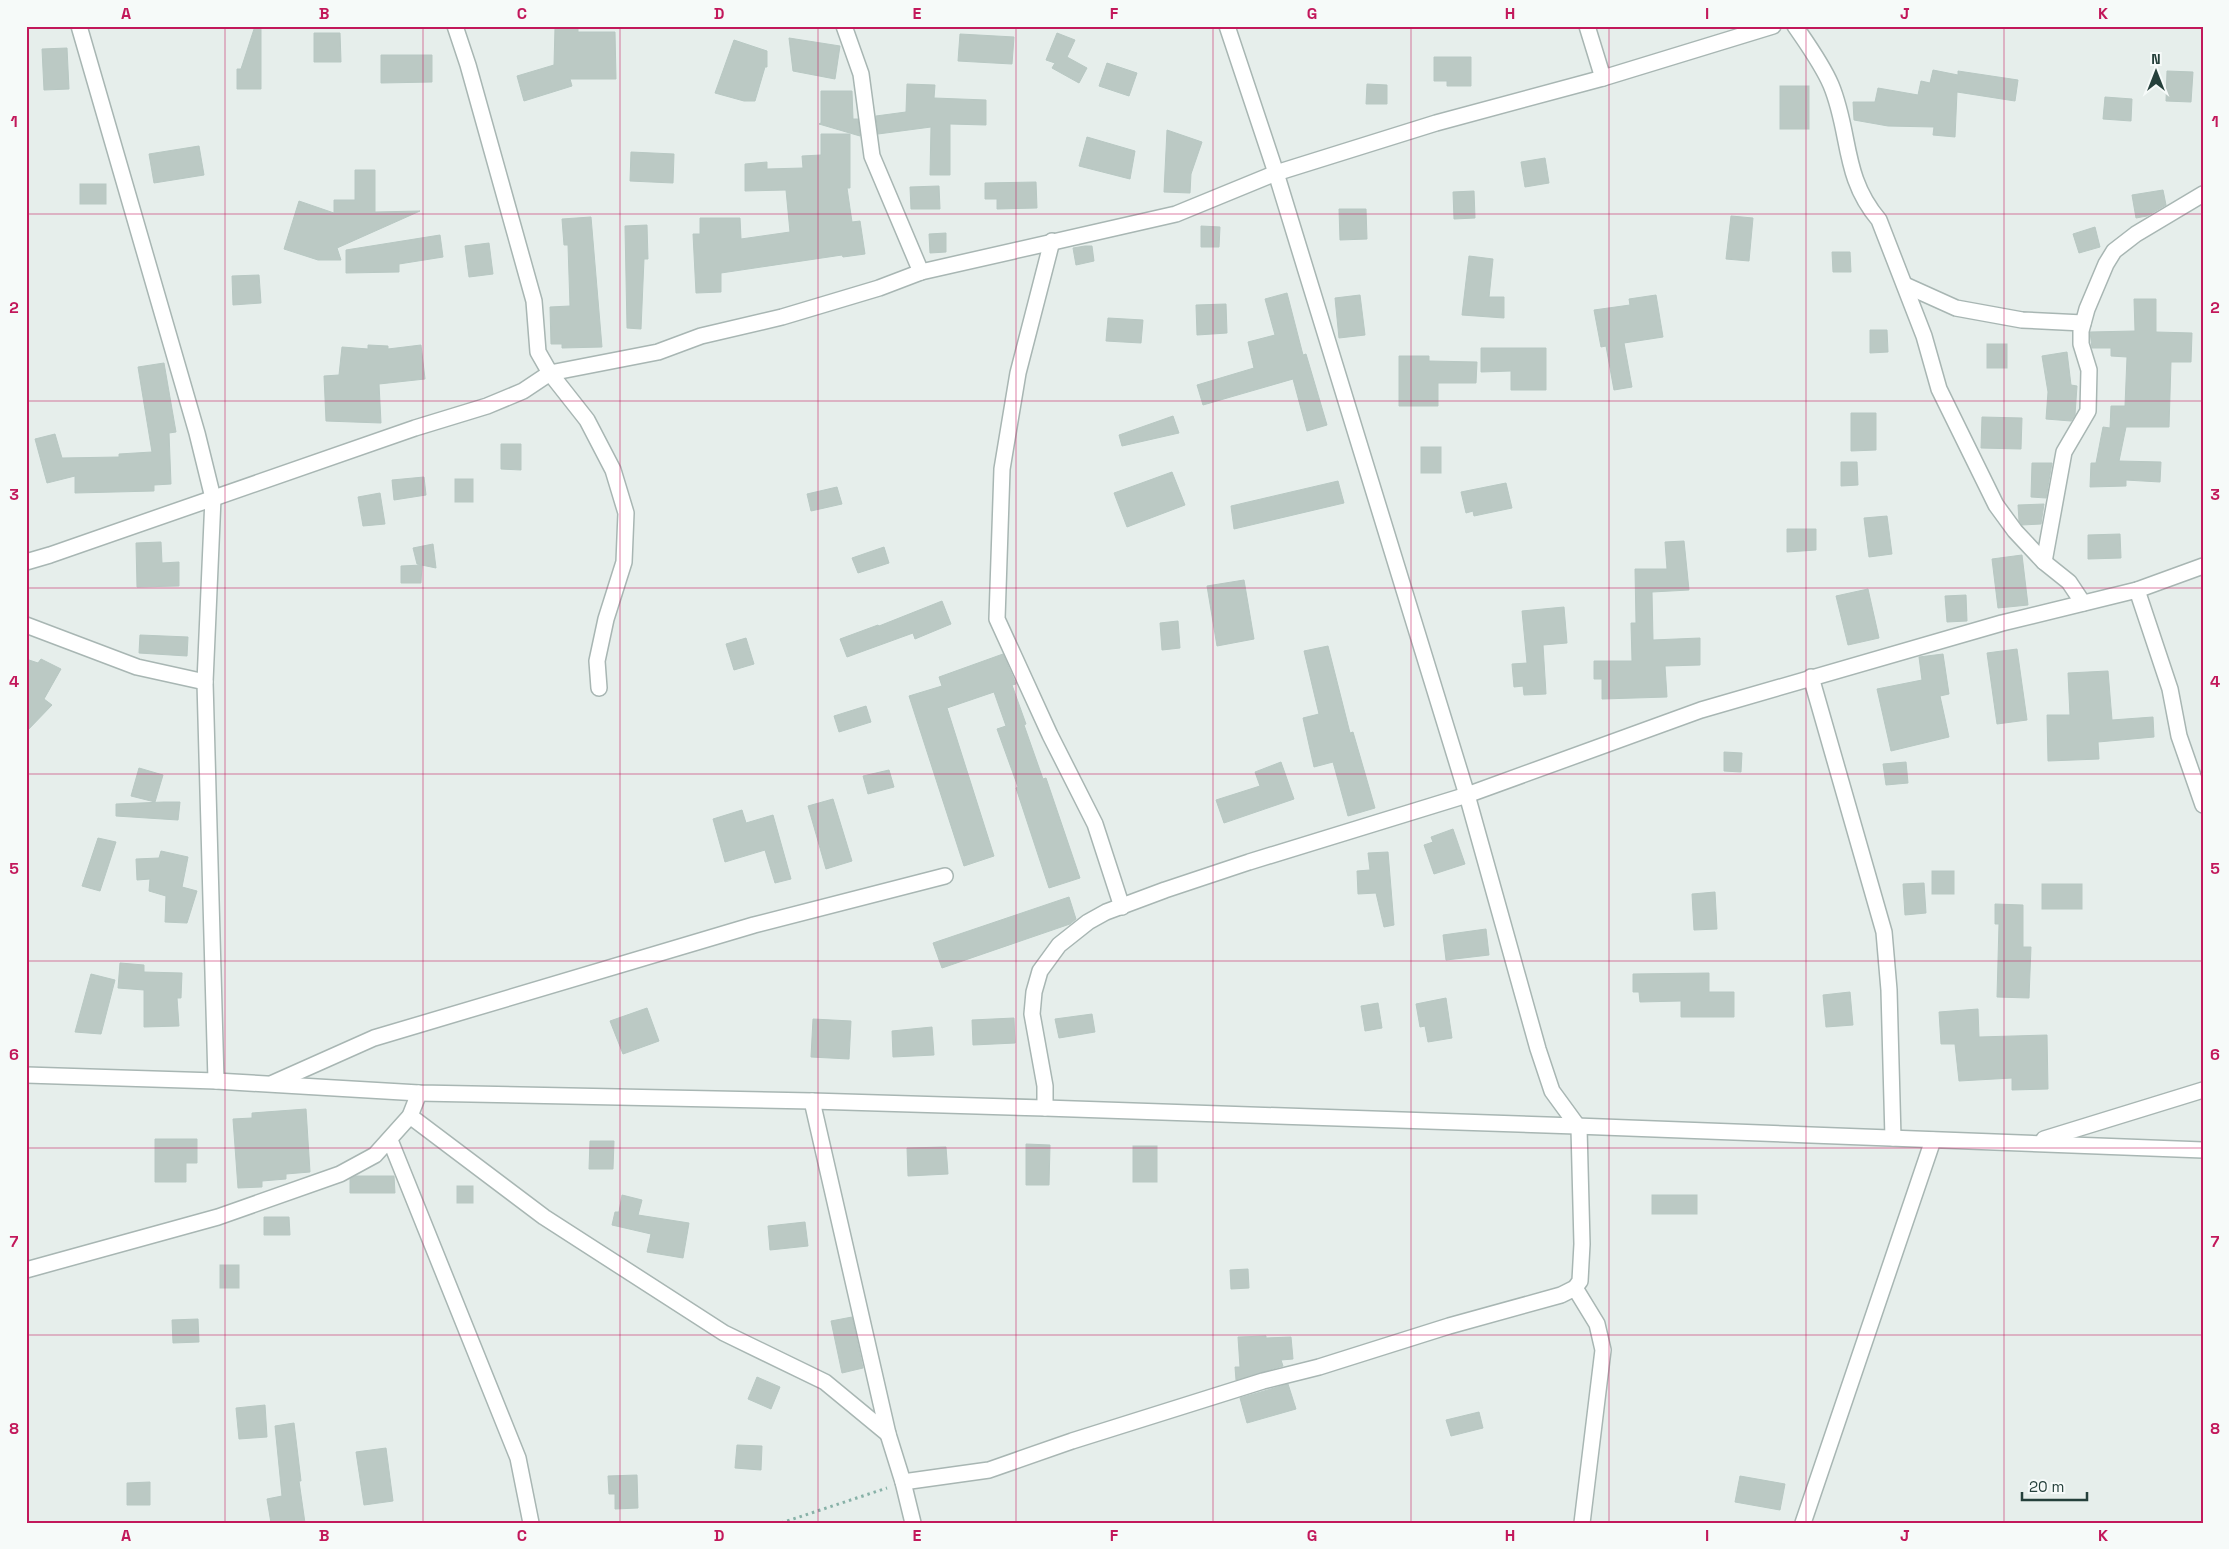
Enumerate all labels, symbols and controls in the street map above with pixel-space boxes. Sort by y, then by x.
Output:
text: A [121,3,131,24]
text: B [319,3,329,24]
text: C [517,3,527,24]
text: D [714,3,724,24]
text: E [913,3,922,24]
text: F [1110,3,1119,24]
text: G [1307,3,1317,24]
text: H [1505,3,1515,24]
text: I [1705,3,1709,24]
text: J [1900,3,1910,24]
text: K [2098,3,2108,24]
north arrow [2132,48,2182,98]
text: N [2151,50,2161,68]
text: 1 [10,111,18,132]
text: 1 [2211,111,2219,132]
text: 2 [9,297,19,318]
text: 2 [2210,297,2220,318]
text: 3 [9,484,19,505]
text: 3 [2210,484,2220,505]
text: 4 [9,671,19,692]
text: 4 [2210,671,2220,692]
text: 5 [9,858,19,879]
text: 5 [2210,858,2220,879]
text: 6 [9,1044,19,1065]
text: 6 [2210,1044,2220,1065]
text: 7 [10,1231,19,1252]
text: 7 [2211,1231,2220,1252]
text: 8 [9,1418,19,1439]
text: 8 [2210,1418,2220,1439]
scale bar [2022,1469,2086,1501]
text: 20 m [2029,1477,2064,1496]
text: A [121,1525,131,1546]
text: B [319,1525,329,1546]
text: C [517,1525,527,1546]
text: D [714,1525,724,1546]
text: E [913,1525,922,1546]
text: F [1110,1525,1119,1546]
text: G [1307,1525,1317,1546]
text: H [1505,1525,1515,1546]
text: I [1705,1525,1709,1546]
text: J [1900,1525,1910,1546]
text: K [2098,1525,2108,1546]

